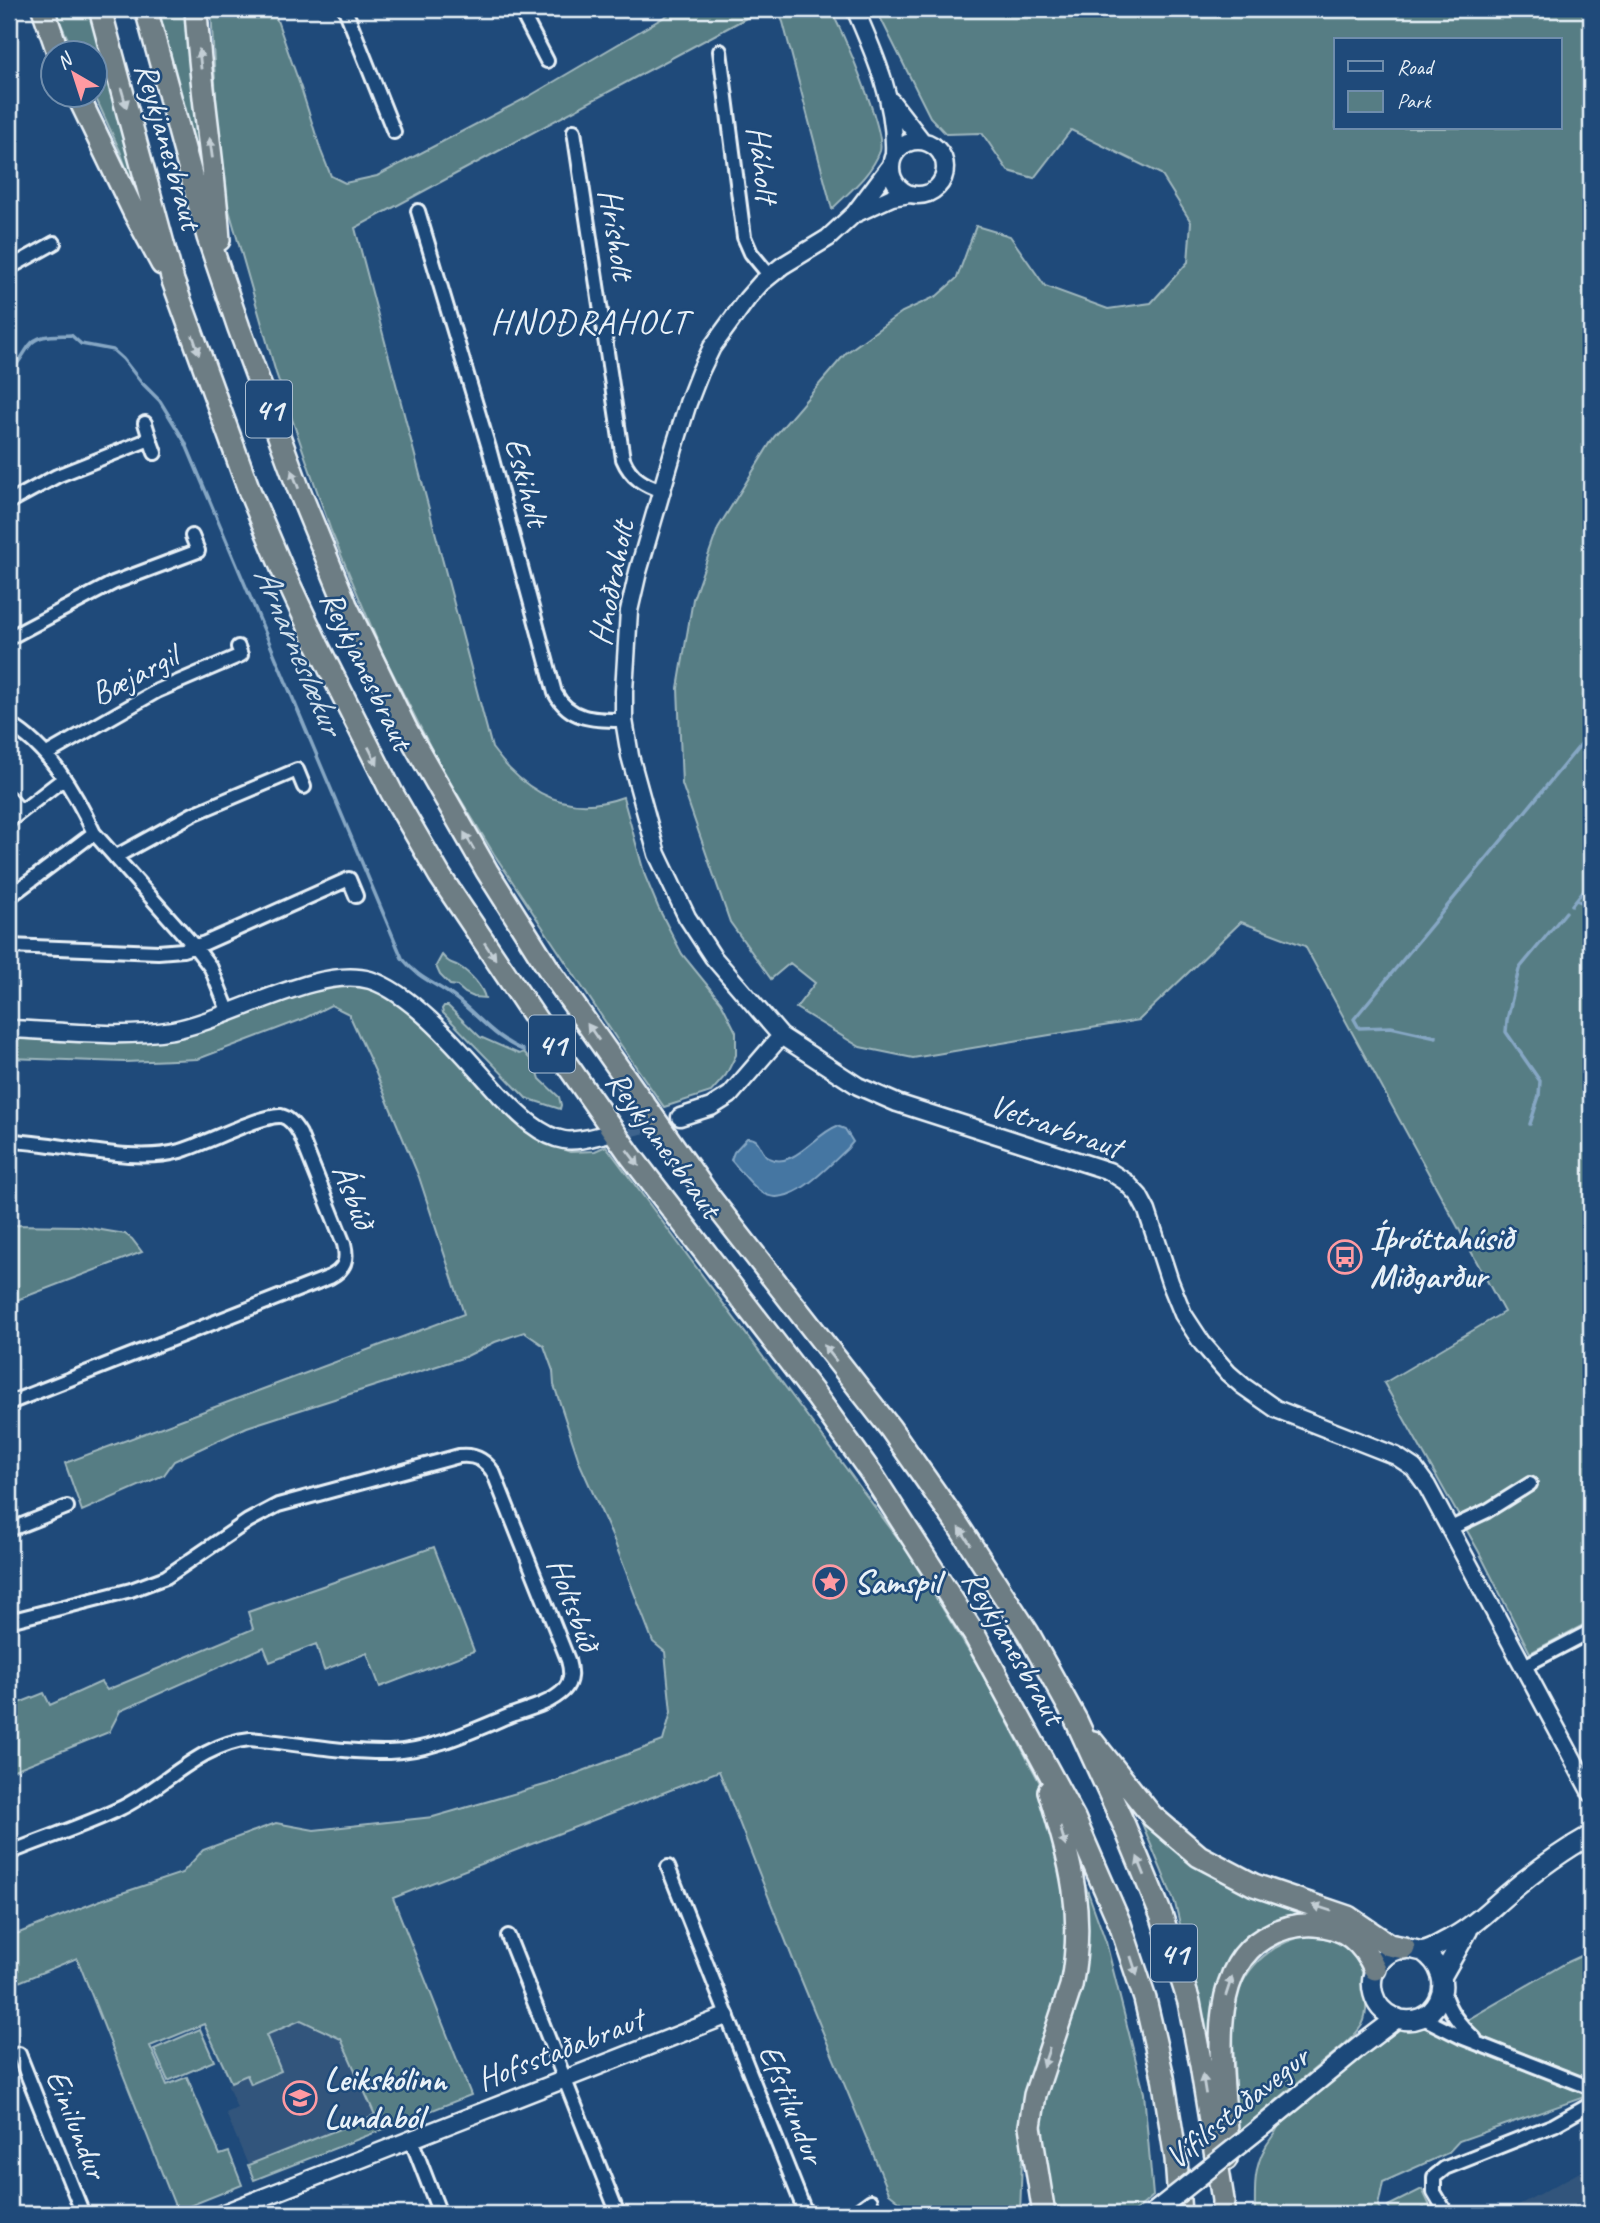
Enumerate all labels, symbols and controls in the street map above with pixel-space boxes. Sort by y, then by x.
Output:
north arrow [38,38,108,108]
legend [1334,38,1562,130]
text: N [52,47,79,75]
one-way arrow [194,48,205,70]
text: Road [1397,54,1436,80]
street label: Reykjanesbraut [125,58,214,237]
one-way arrow [119,88,129,109]
text: Park [1397,88,1432,114]
street label: Háholt [737,123,789,209]
one-way arrow [205,137,216,159]
street label: Hrísholt [589,186,645,285]
district label: HNOÐRAHOLT [490,299,695,344]
one-way arrow [191,335,202,356]
road number: 41 [246,380,292,438]
street label: Eskiholt [495,433,560,534]
one-way arrow [289,468,300,489]
street label: Hnoðraholt [578,514,644,649]
water label: Arnarneslækur [244,560,356,745]
street label: Reykjanesbraut [310,584,425,759]
street label: Bæjargil [83,633,190,715]
one-way arrow [368,746,379,766]
one-way arrow [463,832,475,851]
one-way arrow [483,941,496,960]
road number: 41 [529,1015,575,1072]
one-way arrow [586,1023,600,1041]
street label: Reykjanesbraut [597,1062,733,1228]
street label: Vetrarbraut [985,1084,1131,1169]
one-way arrow [625,1149,640,1167]
street label: Ásbúð [323,1158,387,1238]
place label: Íþróttahúsið Miðgarður [1370,1217,1517,1297]
bus stop icon: Íþróttahúsið Miðgarður [1326,1238,1364,1276]
one-way arrow [823,1344,837,1362]
one-way arrow [958,1527,972,1545]
street label: Holtsbúð [538,1552,612,1661]
place label: Samspil [854,1561,946,1603]
street label: Reykjanesbraut [953,1562,1077,1735]
place icon: Samspil [811,1563,849,1601]
one-way arrow [1058,1827,1068,1848]
one-way arrow [1136,1856,1147,1877]
one-way arrow [1311,1903,1332,1913]
road number: 41 [1151,1924,1197,1982]
one-way arrow [1129,1956,1140,1977]
one-way arrow [1224,1975,1235,1996]
street label: Hofsstaðabraut [471,1997,653,2100]
street label: Vífilsstaðavegur [1156,2034,1320,2178]
street label: Efstilundur [749,2038,836,2173]
one-way arrow [1041,2048,1051,2069]
place label: Leikskólinn Lundaból [324,2058,448,2138]
street label: Einilundur [36,2063,119,2187]
one-way arrow [1198,2073,1209,2095]
school or university icon: Leikskólinn Lundaból [281,2079,319,2117]

